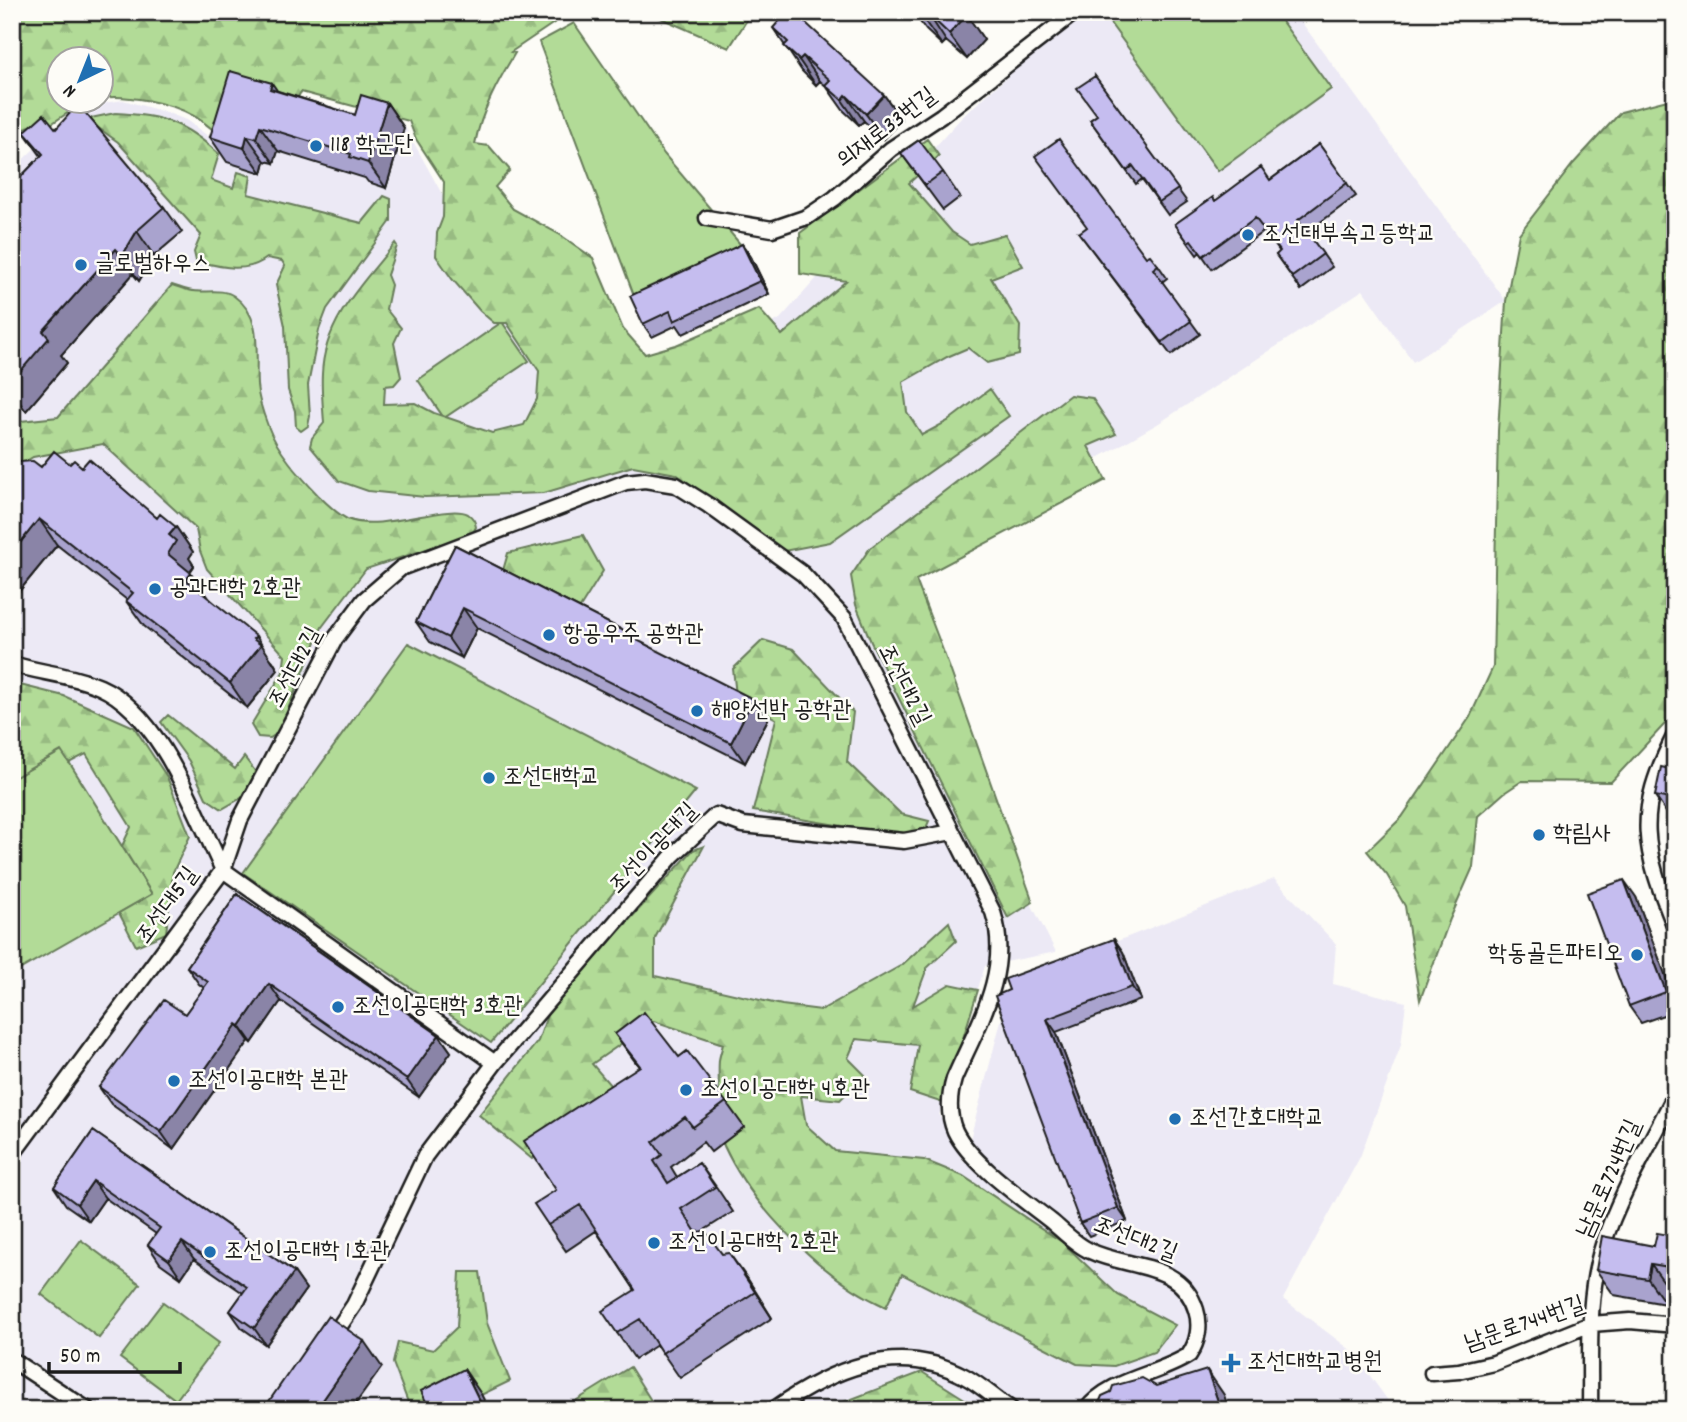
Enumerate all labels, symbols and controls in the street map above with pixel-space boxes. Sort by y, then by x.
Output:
north arrow [46,46,116,116]
text: N [58,77,83,103]
street label: 의재로33번길 [830,80,944,178]
place label: 118 학군단 [330,129,414,163]
marker: 118 학군단 [308,138,324,154]
place label: 조선대부속고등학교 [1262,218,1436,252]
marker: 조선대부속고등학교 [1240,227,1256,243]
place label: 글로벌하우스 [95,248,211,282]
marker: 글로벌하우스 [73,257,89,273]
place label: 공과대학 2호관 [169,572,301,606]
marker: 공과대학 2호관 [147,581,163,597]
place label: 항공우주 공학관 [563,618,704,652]
street label: 조선대2길 [260,621,332,715]
marker: 항공우주 공학관 [541,627,557,643]
street label: 조선대2길 [868,638,938,732]
place label: 해양선박 공학관 [711,694,852,728]
marker: 해양선박 공학관 [689,703,705,719]
place label: 조선대학교 [503,761,600,795]
marker: 조선대학교 [481,770,497,786]
street label: 조선이공대길 [602,796,706,902]
place label: 학림사 [1553,818,1611,852]
marker: 학림사 [1531,827,1547,843]
street label: 조선대5길 [128,860,208,952]
place label: 학동골든파티오 [1488,938,1623,972]
marker: 학동골든파티오 [1629,947,1645,963]
place label: 조선이공대학 3호관 [352,990,523,1024]
marker: 조선이공대학 3호관 [330,999,346,1015]
place label: 조선이공대학 본관 [188,1064,348,1098]
marker: 조선이공대학 본관 [166,1073,182,1089]
place label: 조선이공대학 4호관 [700,1073,870,1107]
marker: 조선이공대학 4호관 [678,1082,694,1098]
place label: 조선간호대학교 [1189,1102,1324,1136]
marker: 조선간호대학교 [1167,1111,1183,1127]
street label: 남문로724번길 [1569,1114,1651,1244]
street label: 조선대2길 [1088,1208,1182,1272]
place label: 조선이공대학 2호관 [668,1226,838,1260]
place label: 조선이공대학 1호관 [224,1235,389,1269]
marker: 조선이공대학 2호관 [646,1235,662,1251]
marker: 조선이공대학 1호관 [202,1244,218,1260]
street label: 남문로744번길 [1460,1288,1590,1362]
scale bar [49,1331,180,1375]
text: 50 m [60,1343,100,1373]
place label: 조선대학교병원 [1247,1346,1382,1380]
marker: 조선대학교병원 [1221,1353,1241,1373]

